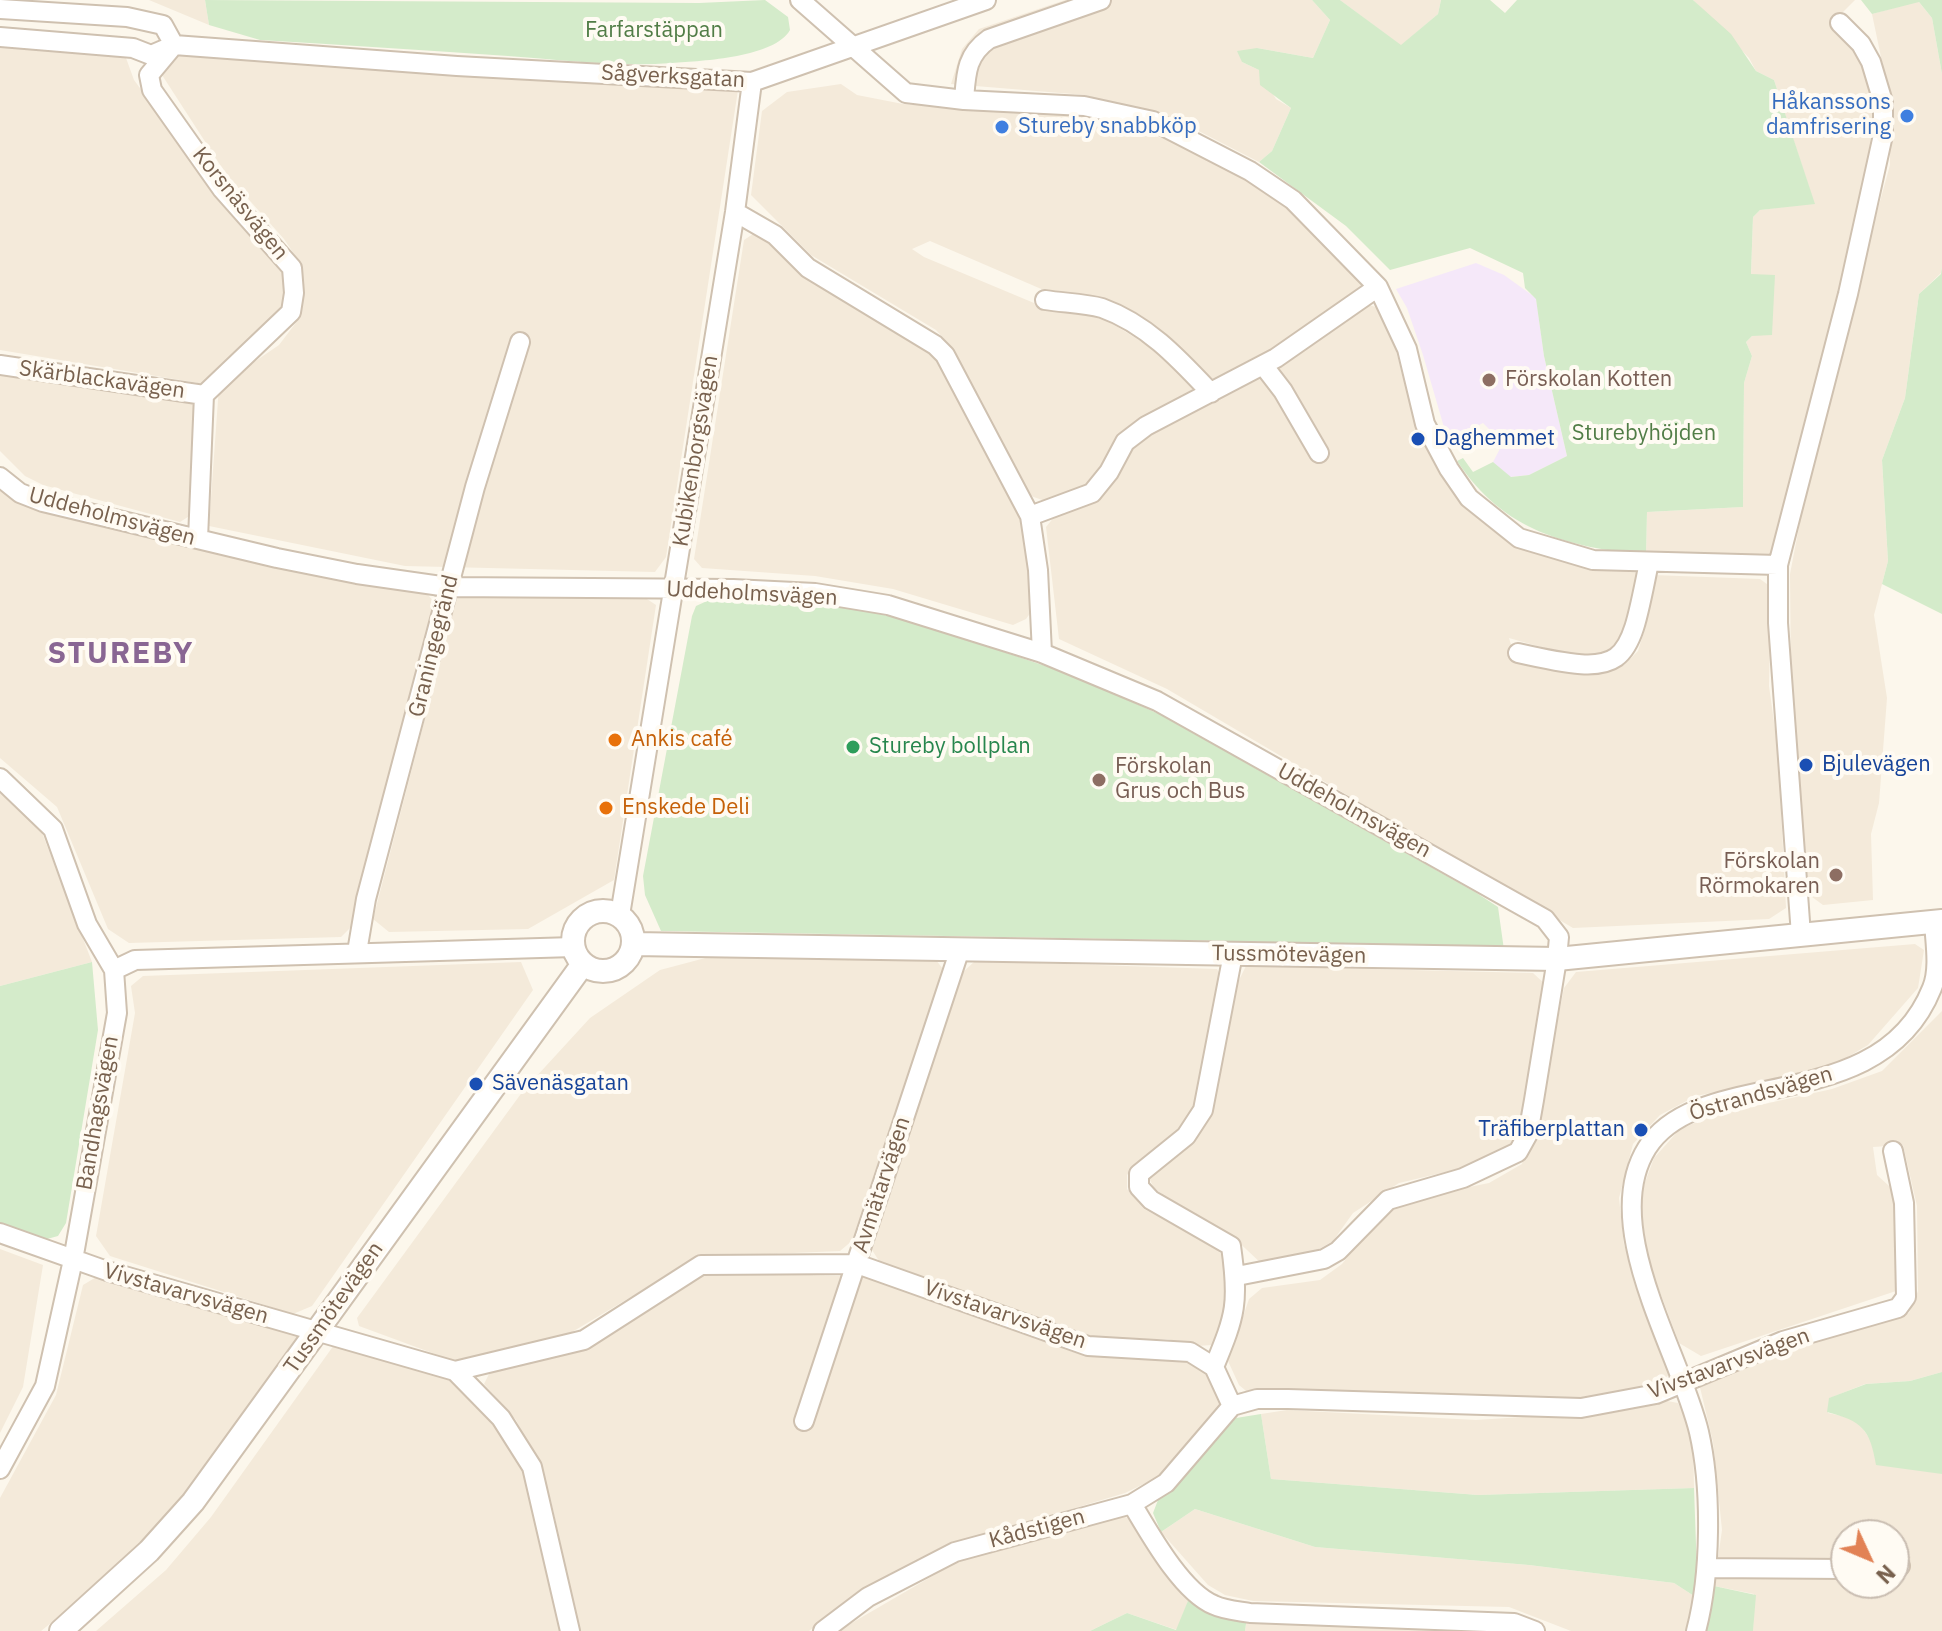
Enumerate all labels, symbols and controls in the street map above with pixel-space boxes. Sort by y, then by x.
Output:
park label: Farfarstäppan [585,18,723,44]
street label: Sågverksgatan [600,60,746,94]
place label: Håkanssons damfrisering [1766,90,1891,142]
marker: Håkanssons damfrisering [1898,107,1916,125]
place label: Stureby snabbköp [1018,114,1197,140]
marker: Stureby snabbköp [993,118,1011,136]
street label: Korsnäsvägen [186,142,294,266]
street label: Kubikenborgsvägen [668,353,724,549]
street label: Skärblackavägen [17,355,187,405]
place label: Förskolan Kotten [1505,367,1672,393]
marker: Förskolan Kotten [1480,371,1498,389]
park label: Sturebyhöjden [1572,421,1716,447]
place label: Daghemmet [1434,426,1555,452]
marker: Daghemmet [1409,430,1427,448]
street label: Uddeholmsvägen [26,482,198,552]
street label: Graningegränd [404,572,464,720]
street label: Uddeholmsvägen [666,576,838,612]
district label: STUREBY [48,636,194,672]
place label: Ankis café [631,727,733,753]
marker: Ankis café [606,731,624,749]
place label: Stureby bollplan [869,734,1031,760]
marker: Stureby bollplan [844,738,862,756]
place label: Bjulevägen [1822,752,1931,778]
place label: Förskolan Grus och Bus [1115,754,1245,806]
marker: Bjulevägen [1797,756,1815,774]
street label: Uddeholmsvägen [1273,758,1435,864]
marker: Förskolan Grus och Bus [1090,771,1108,789]
place label: Enskede Deli [622,795,750,821]
marker: Enskede Deli [597,799,615,817]
place label: Förskolan Rörmokaren [1699,849,1820,900]
marker: Förskolan Rörmokaren [1827,866,1845,884]
street label: Tussmötevägen [1211,940,1367,970]
street label: Bandhagsvägen [71,1034,125,1192]
street label: Östrandsvägen [1686,1061,1836,1127]
place label: Sävenäsgatan [492,1071,629,1097]
marker: Sävenäsgatan [467,1075,485,1093]
street label: Avmätarvägen [848,1114,916,1256]
place label: Träfiberplattan [1478,1117,1625,1143]
marker: Träfiberplattan [1632,1121,1650,1139]
street label: Tussmötevägen [279,1237,389,1379]
street label: Vivstavarvsvägen [101,1258,271,1330]
street label: Vivstavarvsvägen [920,1275,1090,1355]
street label: Vivstavarvsvägen [1645,1323,1813,1405]
street label: Kådstigen [986,1504,1088,1554]
north arrow [1830,1519,1910,1599]
text: N [1870,1559,1902,1590]

